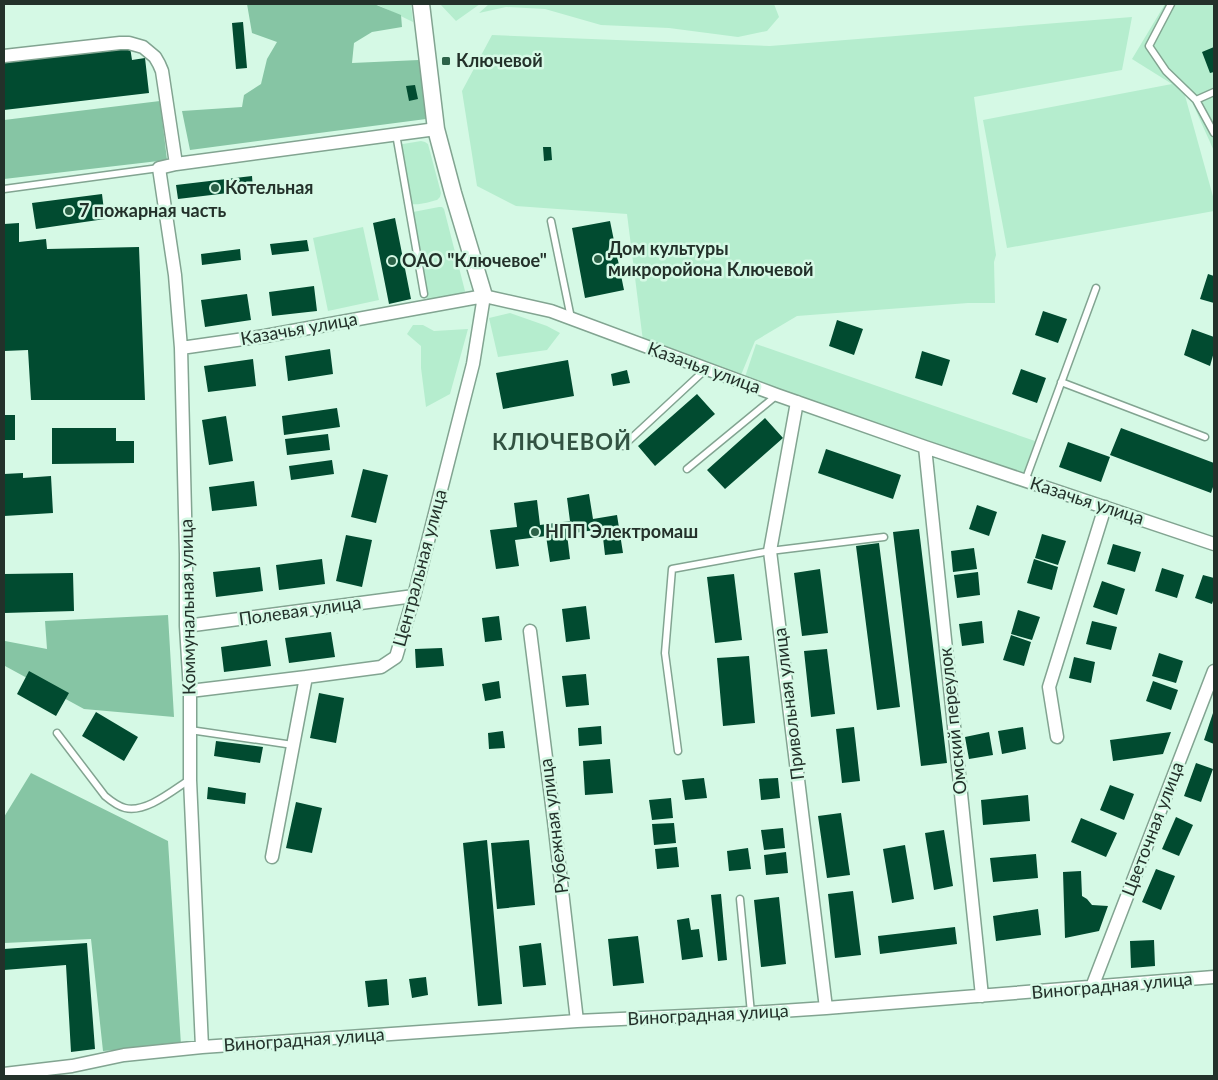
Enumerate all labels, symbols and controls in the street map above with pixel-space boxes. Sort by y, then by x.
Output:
place label: Ключевой [456,49,543,71]
marker: Ключевой [440,55,452,67]
place label: Котельная [225,176,314,198]
marker: Котельная [209,182,221,194]
place label: 7 пожарная часть [79,199,227,221]
marker: 7 пожарная часть [63,205,75,217]
place label: Дом культуры микроройона Ключевой [608,237,814,280]
place label: ОАО "Ключевое" [402,249,547,271]
marker: Дом культуры микроройона Ключевой [592,253,604,265]
marker: ОАО "Ключевое" [386,255,398,267]
street label: Казачья улица [239,307,359,349]
street label: Казачья улица [645,336,764,398]
district label: КЛЮЧЕВОЙ [492,428,632,455]
street label: Казачья улица [1028,471,1147,529]
street label: Центральная улица [387,487,451,649]
street label: Коммунальная улица [174,519,200,695]
place label: НПП Электромаш [545,520,698,542]
marker: НПП Электромаш [529,526,541,538]
street label: Полевая улица [237,591,363,629]
street label: Привольная улица [768,627,808,782]
street label: Омский переулок [933,646,971,796]
street label: Рубежная улица [534,757,572,895]
street label: Цветочная улица [1116,758,1188,899]
street label: Виноградная улица [1031,967,1193,1003]
street label: Виноградная улица [627,999,789,1029]
street label: Виноградная улица [223,1022,385,1056]

